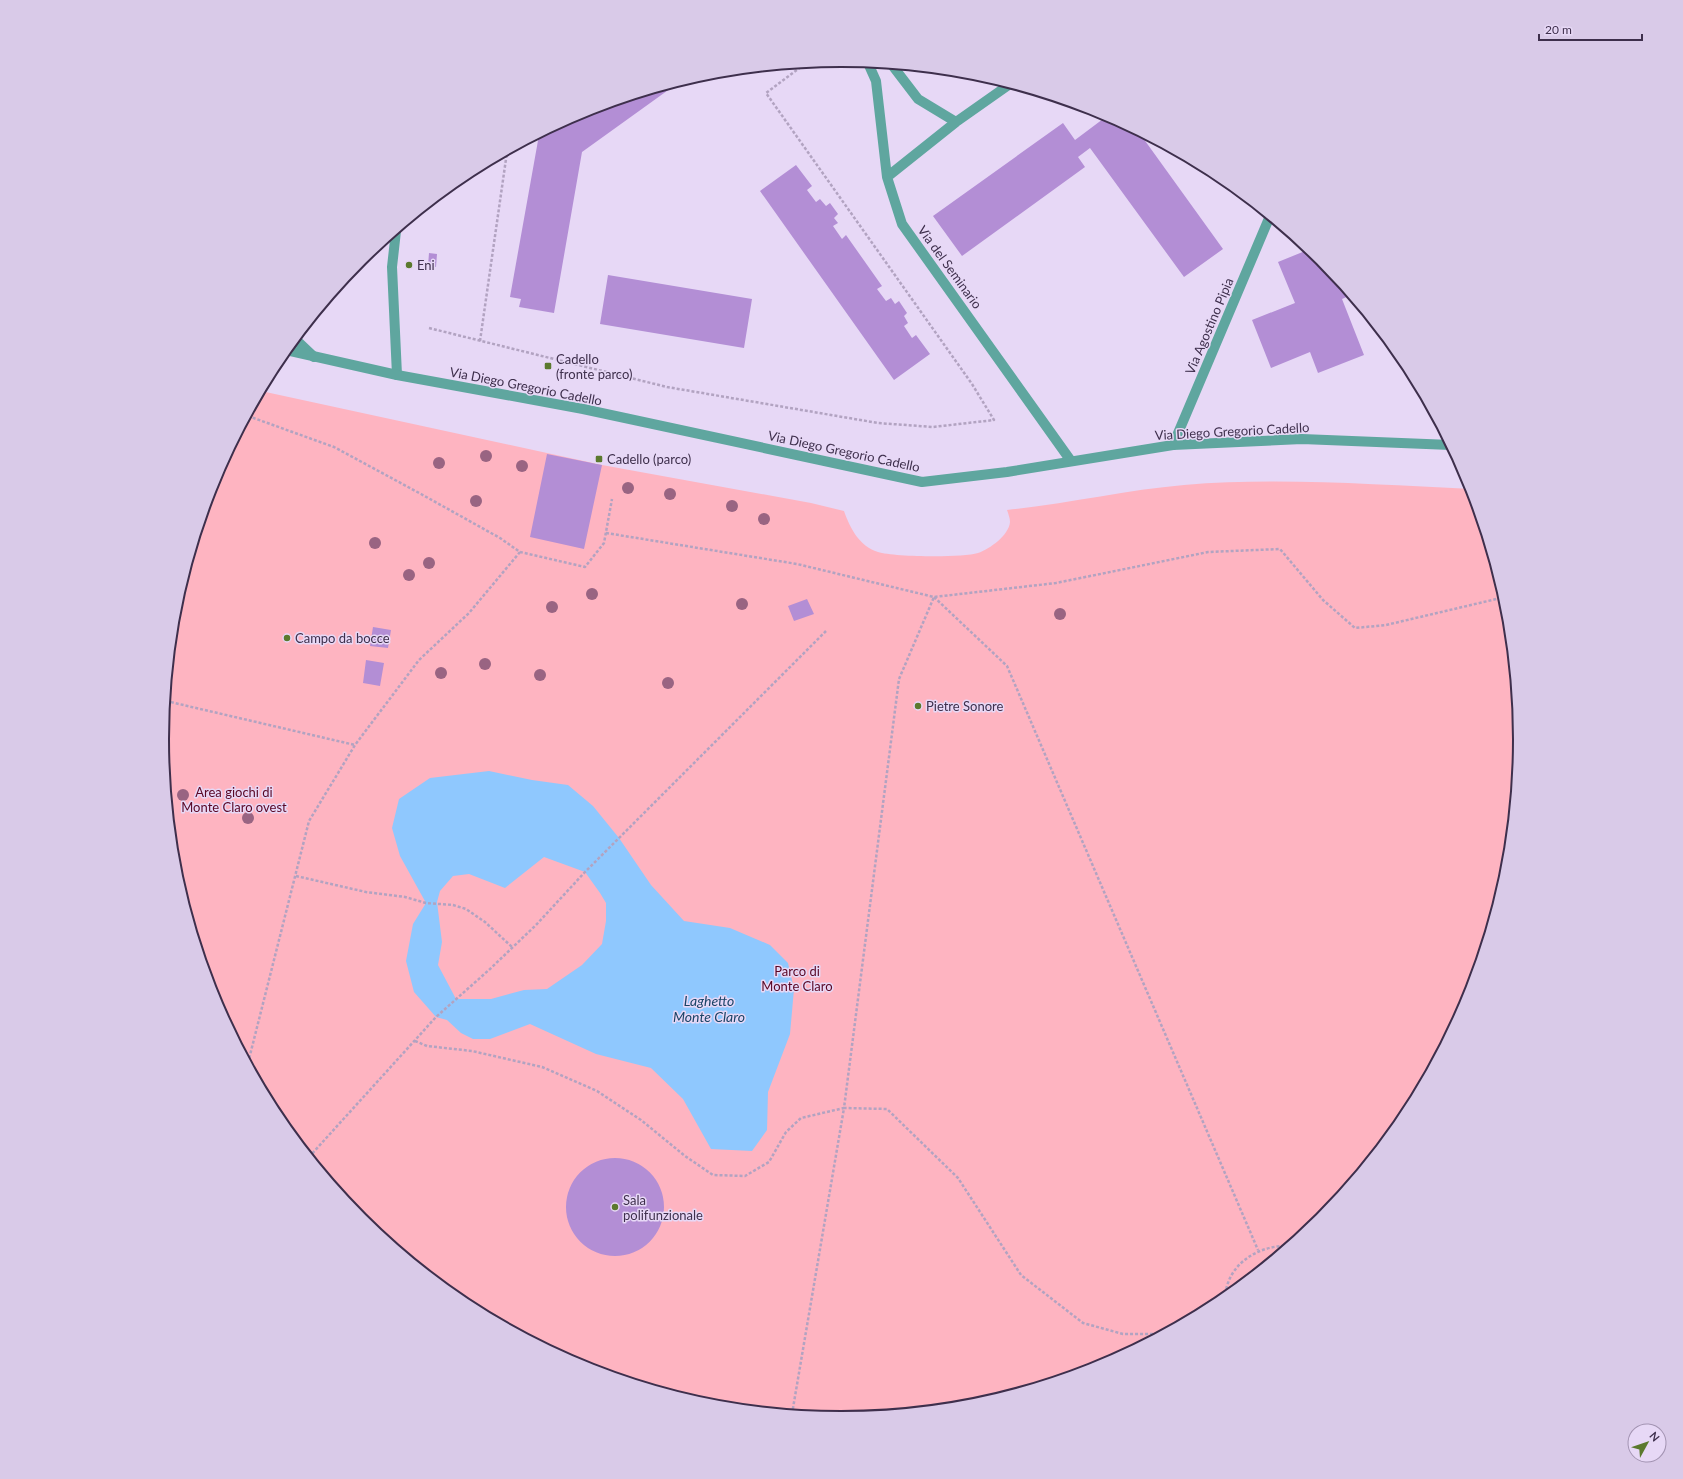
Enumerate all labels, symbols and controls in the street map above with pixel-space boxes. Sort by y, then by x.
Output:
scale bar [1539,16,1642,42]
text: 20 m [1545,22,1572,37]
street label: Via del Seminario [914,222,986,312]
place label: Eni [417,257,435,273]
marker: Eni [404,260,414,270]
street label: Via Agostino Pipia [1181,275,1237,377]
place label: Cadello (fronte parco) [556,351,632,382]
marker: Cadello (fronte parco) [543,361,553,371]
street label: Via Diego Gregorio Cadello [448,363,604,409]
street label: Via Diego Gregorio Cadello [1154,419,1310,443]
street label: Via Diego Gregorio Cadello [767,427,921,475]
place label: Cadello (parco) [607,451,691,467]
marker: Cadello (parco) [594,454,604,464]
place label: Campo da bocce [295,630,390,646]
marker: Campo da bocce [282,633,292,643]
place label: Pietre Sonore [926,698,1003,714]
marker: Pietre Sonore [913,701,923,711]
park label: Area giochi di Monte Claro ovest [181,784,287,815]
park label: Parco di Monte Claro [761,963,833,994]
water label: Laghetto Monte Claro [673,992,745,1025]
place label: Sala polifunzionale [623,1192,703,1223]
marker: Sala polifunzionale [610,1202,620,1212]
north arrow [1627,1423,1667,1463]
text: N [1647,1429,1663,1444]

